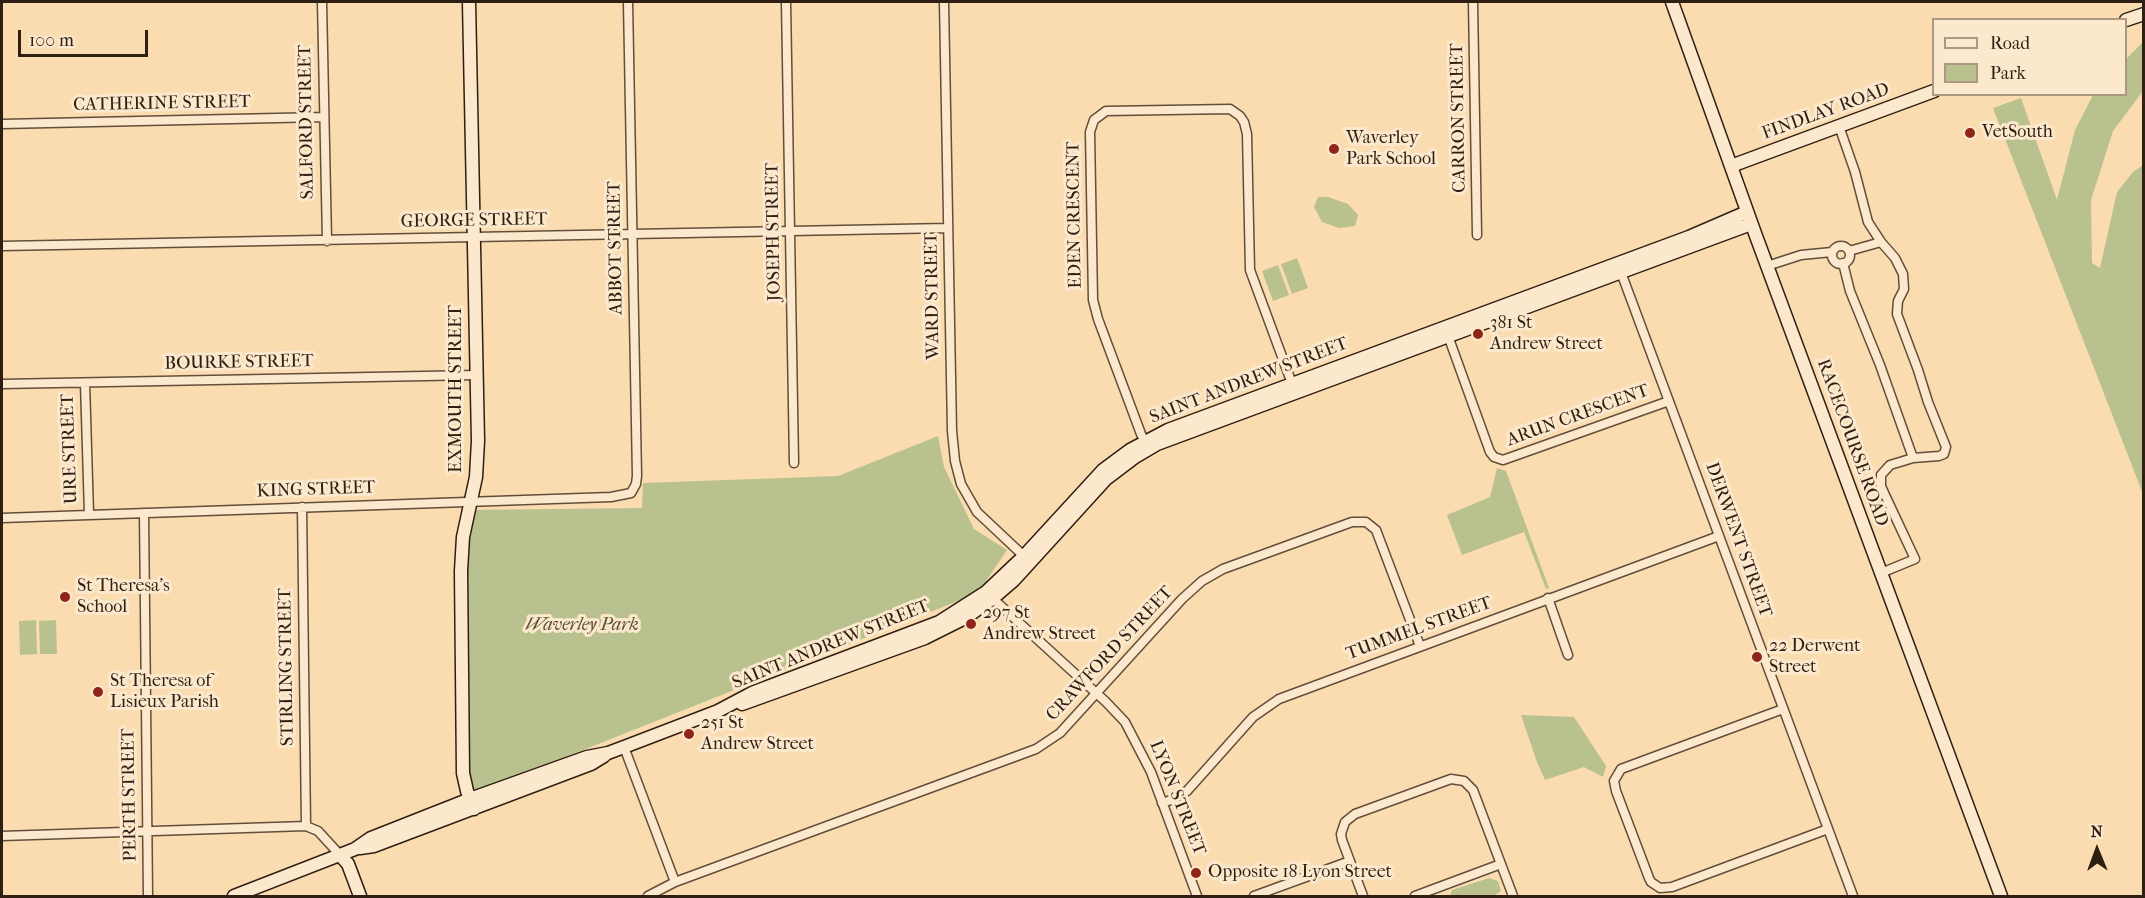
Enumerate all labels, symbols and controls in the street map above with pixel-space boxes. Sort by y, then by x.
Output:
scale bar [21,18,152,56]
legend [1932,18,2127,96]
text: 100 m [29,30,74,51]
text: Road [1990,33,2030,54]
street label: CARRON STREET [1447,43,1471,193]
street label: SALFORD STREET [295,44,319,200]
text: Park [1990,63,2026,84]
street label: FINDLAY ROAD [1759,79,1893,145]
street label: CATHERINE STREET [73,92,251,116]
place label: VetSouth [1982,122,2053,144]
marker: VetSouth [1963,126,1977,140]
place label: Waverley Park School [1346,128,1436,170]
street label: EDEN CRESCENT [1063,141,1087,289]
marker: Waverley Park School [1327,142,1341,156]
street label: JOSEPH STREET [762,163,786,301]
street label: ABBOT STREET [604,181,628,315]
street label: GEORGE STREET [401,209,547,233]
street label: WARD STREET [921,232,945,360]
street label: EXMOUTH STREET [446,305,468,473]
place label: 381 St Andrew Street [1490,313,1603,356]
marker: 381 St Andrew Street [1471,327,1485,341]
street label: SAINT ANDREW STREET [1147,333,1351,429]
street label: BOURKE STREET [164,351,314,375]
street label: RACECOURSE ROAD [1812,356,1892,530]
street label: ARUN CRESCENT [1504,380,1652,452]
street label: URE STREET [57,393,83,505]
street label: DERWENT STREET [1700,460,1776,620]
street label: KING STREET [256,477,376,503]
place label: St Theresa's School [77,576,170,618]
street label: CRAWFORD STREET [1042,582,1178,726]
street label: STIRLING STREET [275,588,299,746]
marker: St Theresa's School [58,590,72,604]
street label: TUMMEL STREET [1343,593,1495,665]
street label: SAINT ANDREW STREET [729,596,933,694]
place label: 297 St Andrew Street [983,603,1096,646]
park label: Waverley Park [525,615,639,637]
marker: 297 St Andrew Street [964,617,978,631]
place label: 22 Derwent Street [1769,636,1860,678]
marker: 22 Derwent Street [1750,650,1764,664]
place label: St Theresa of Lisieux Parish [110,671,219,714]
marker: St Theresa of Lisieux Parish [91,685,105,699]
place label: 251 St Andrew Street [701,713,814,756]
marker: 251 St Andrew Street [682,727,696,741]
street label: PERTH STREET [118,728,142,862]
street label: LYON STREET [1144,737,1210,859]
north arrow [2067,820,2127,880]
text: N [2090,822,2103,841]
place label: Opposite 18 Lyon Street [1208,862,1392,884]
marker: Opposite 18 Lyon Street [1189,866,1203,880]

